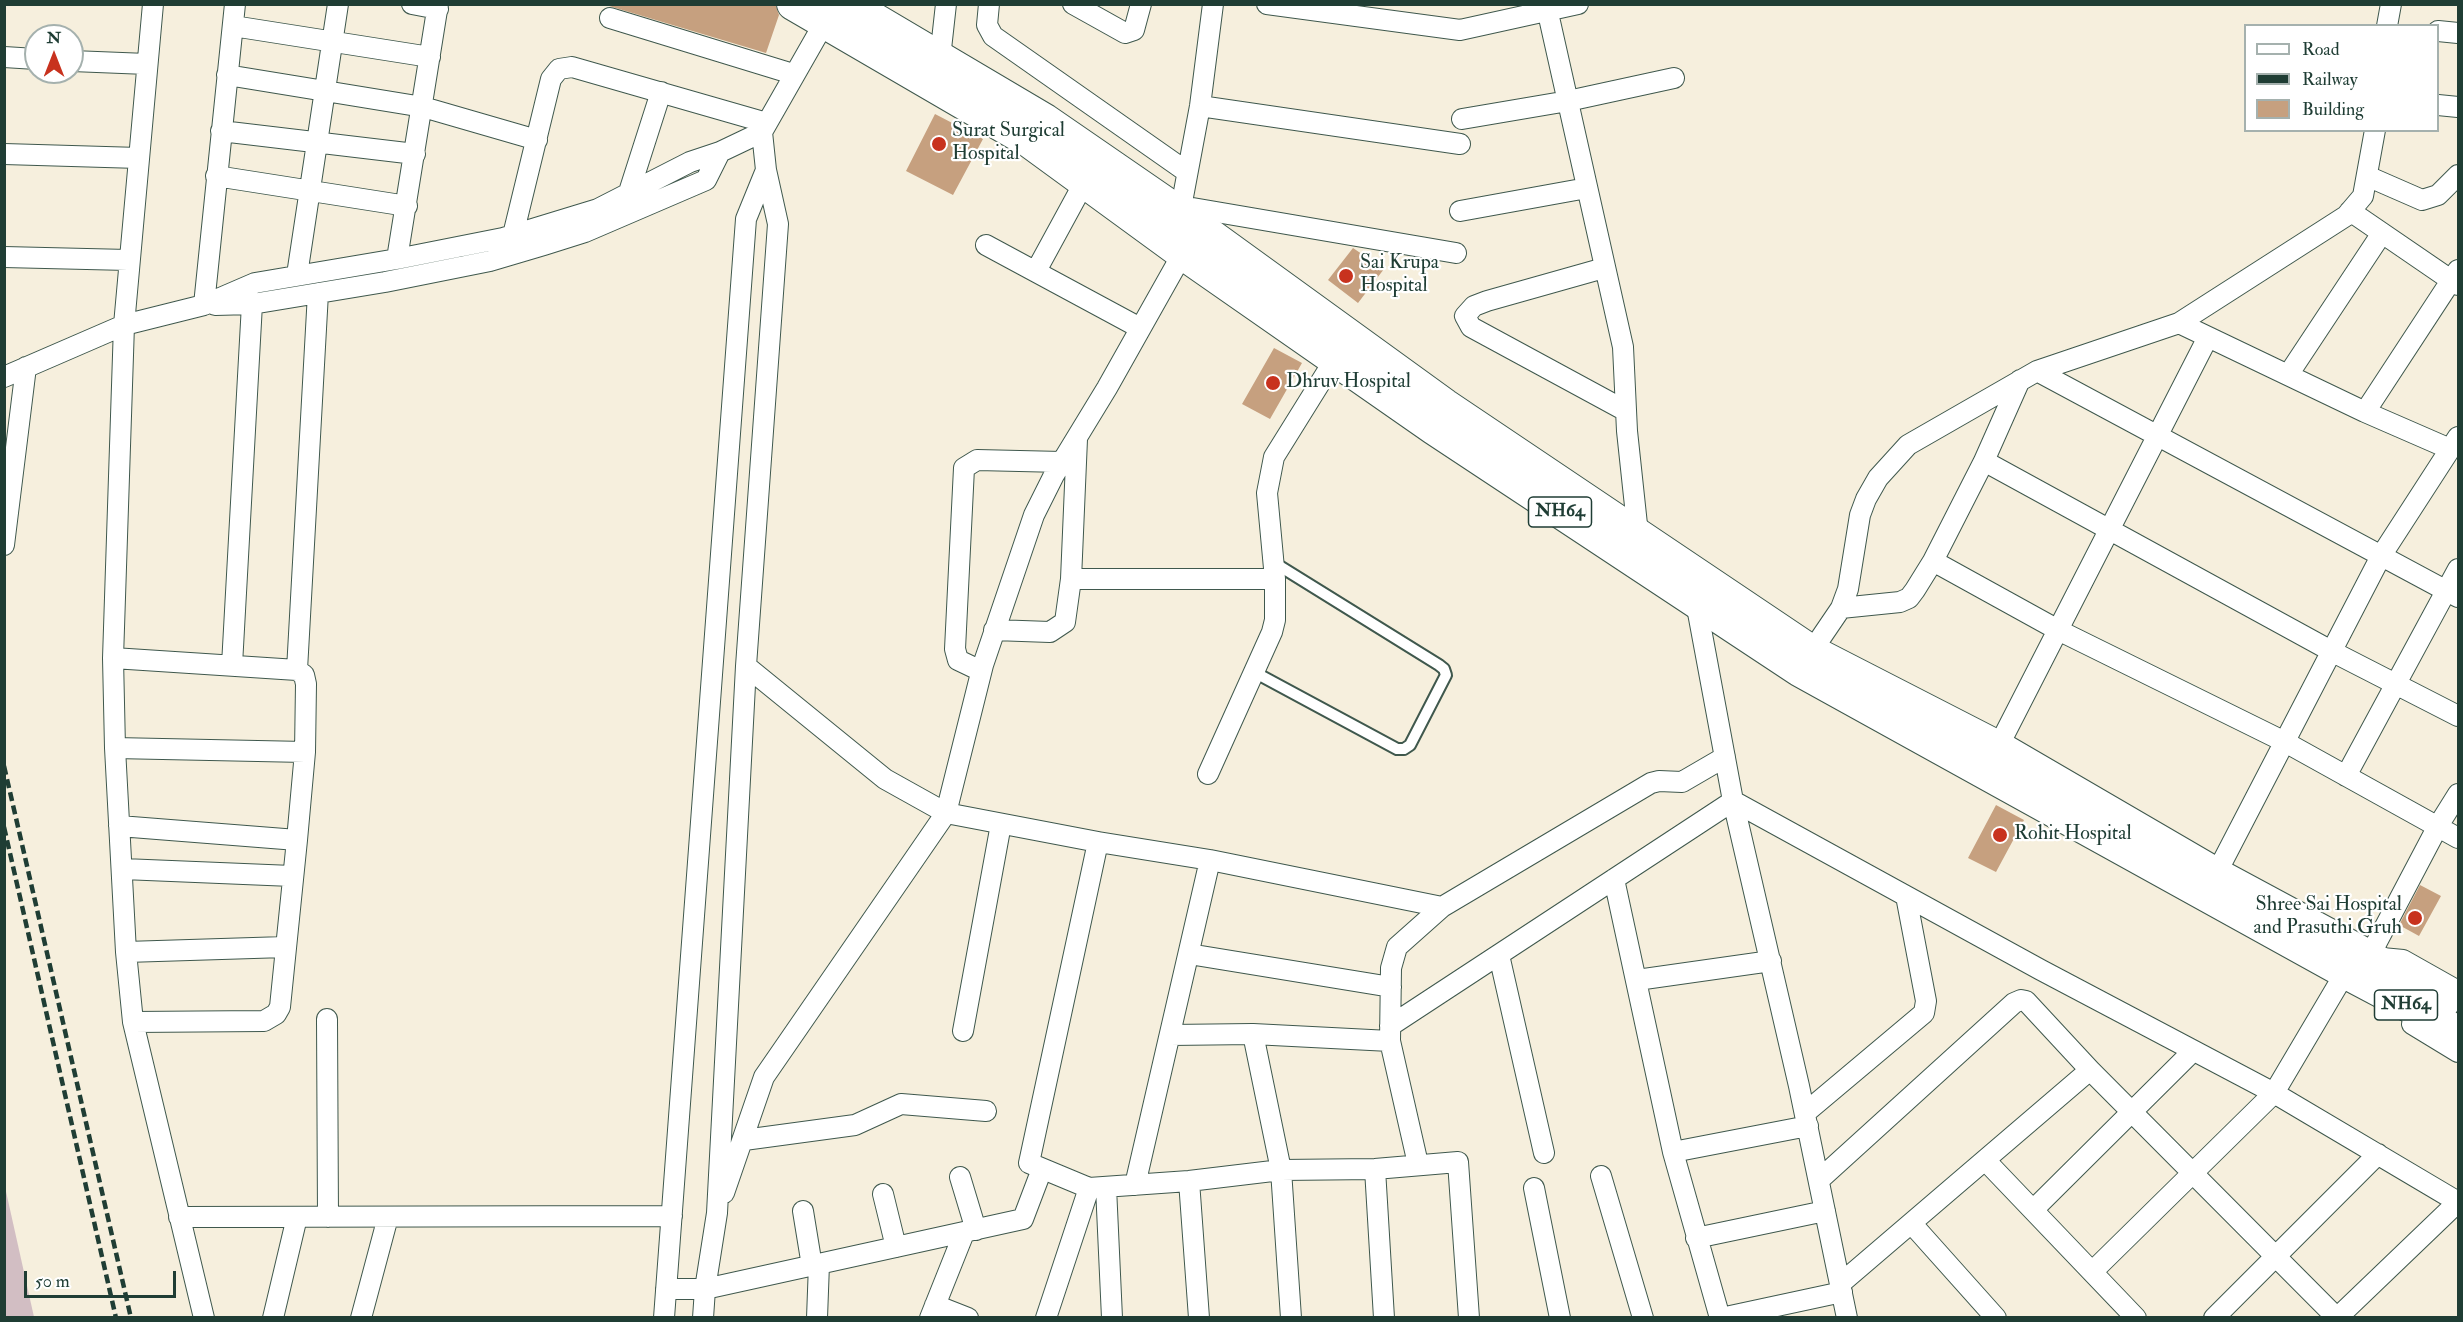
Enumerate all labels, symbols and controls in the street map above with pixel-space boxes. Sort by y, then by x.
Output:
north arrow [24,24,84,84]
legend [2244,24,2439,132]
text: N [47,28,61,48]
text: Road [2302,38,2340,61]
text: Railway [2302,68,2358,91]
text: Building [2302,98,2364,121]
place label: Surat Surgical Hospital [952,120,1065,167]
marker: Surat Surgical Hospital [930,135,948,153]
place label: Sai Krupa Hospital [1360,252,1439,299]
marker: Sai Krupa Hospital [1337,267,1355,285]
place label: Dhruv Hospital [1286,371,1411,395]
marker: Dhruv Hospital [1264,374,1282,392]
road number: NH64 [1528,497,1592,527]
place label: Rohit Hospital [2014,823,2132,847]
marker: Rohit Hospital [1991,826,2009,844]
place label: Shree Sai Hospital and Prasuthi Gruh [2254,894,2402,941]
marker: Shree Sai Hospital and Prasuthi Gruh [2406,909,2424,927]
road number: NH64 [2374,990,2438,1020]
scale bar [27,1259,178,1297]
text: 50 m [35,1270,70,1293]

